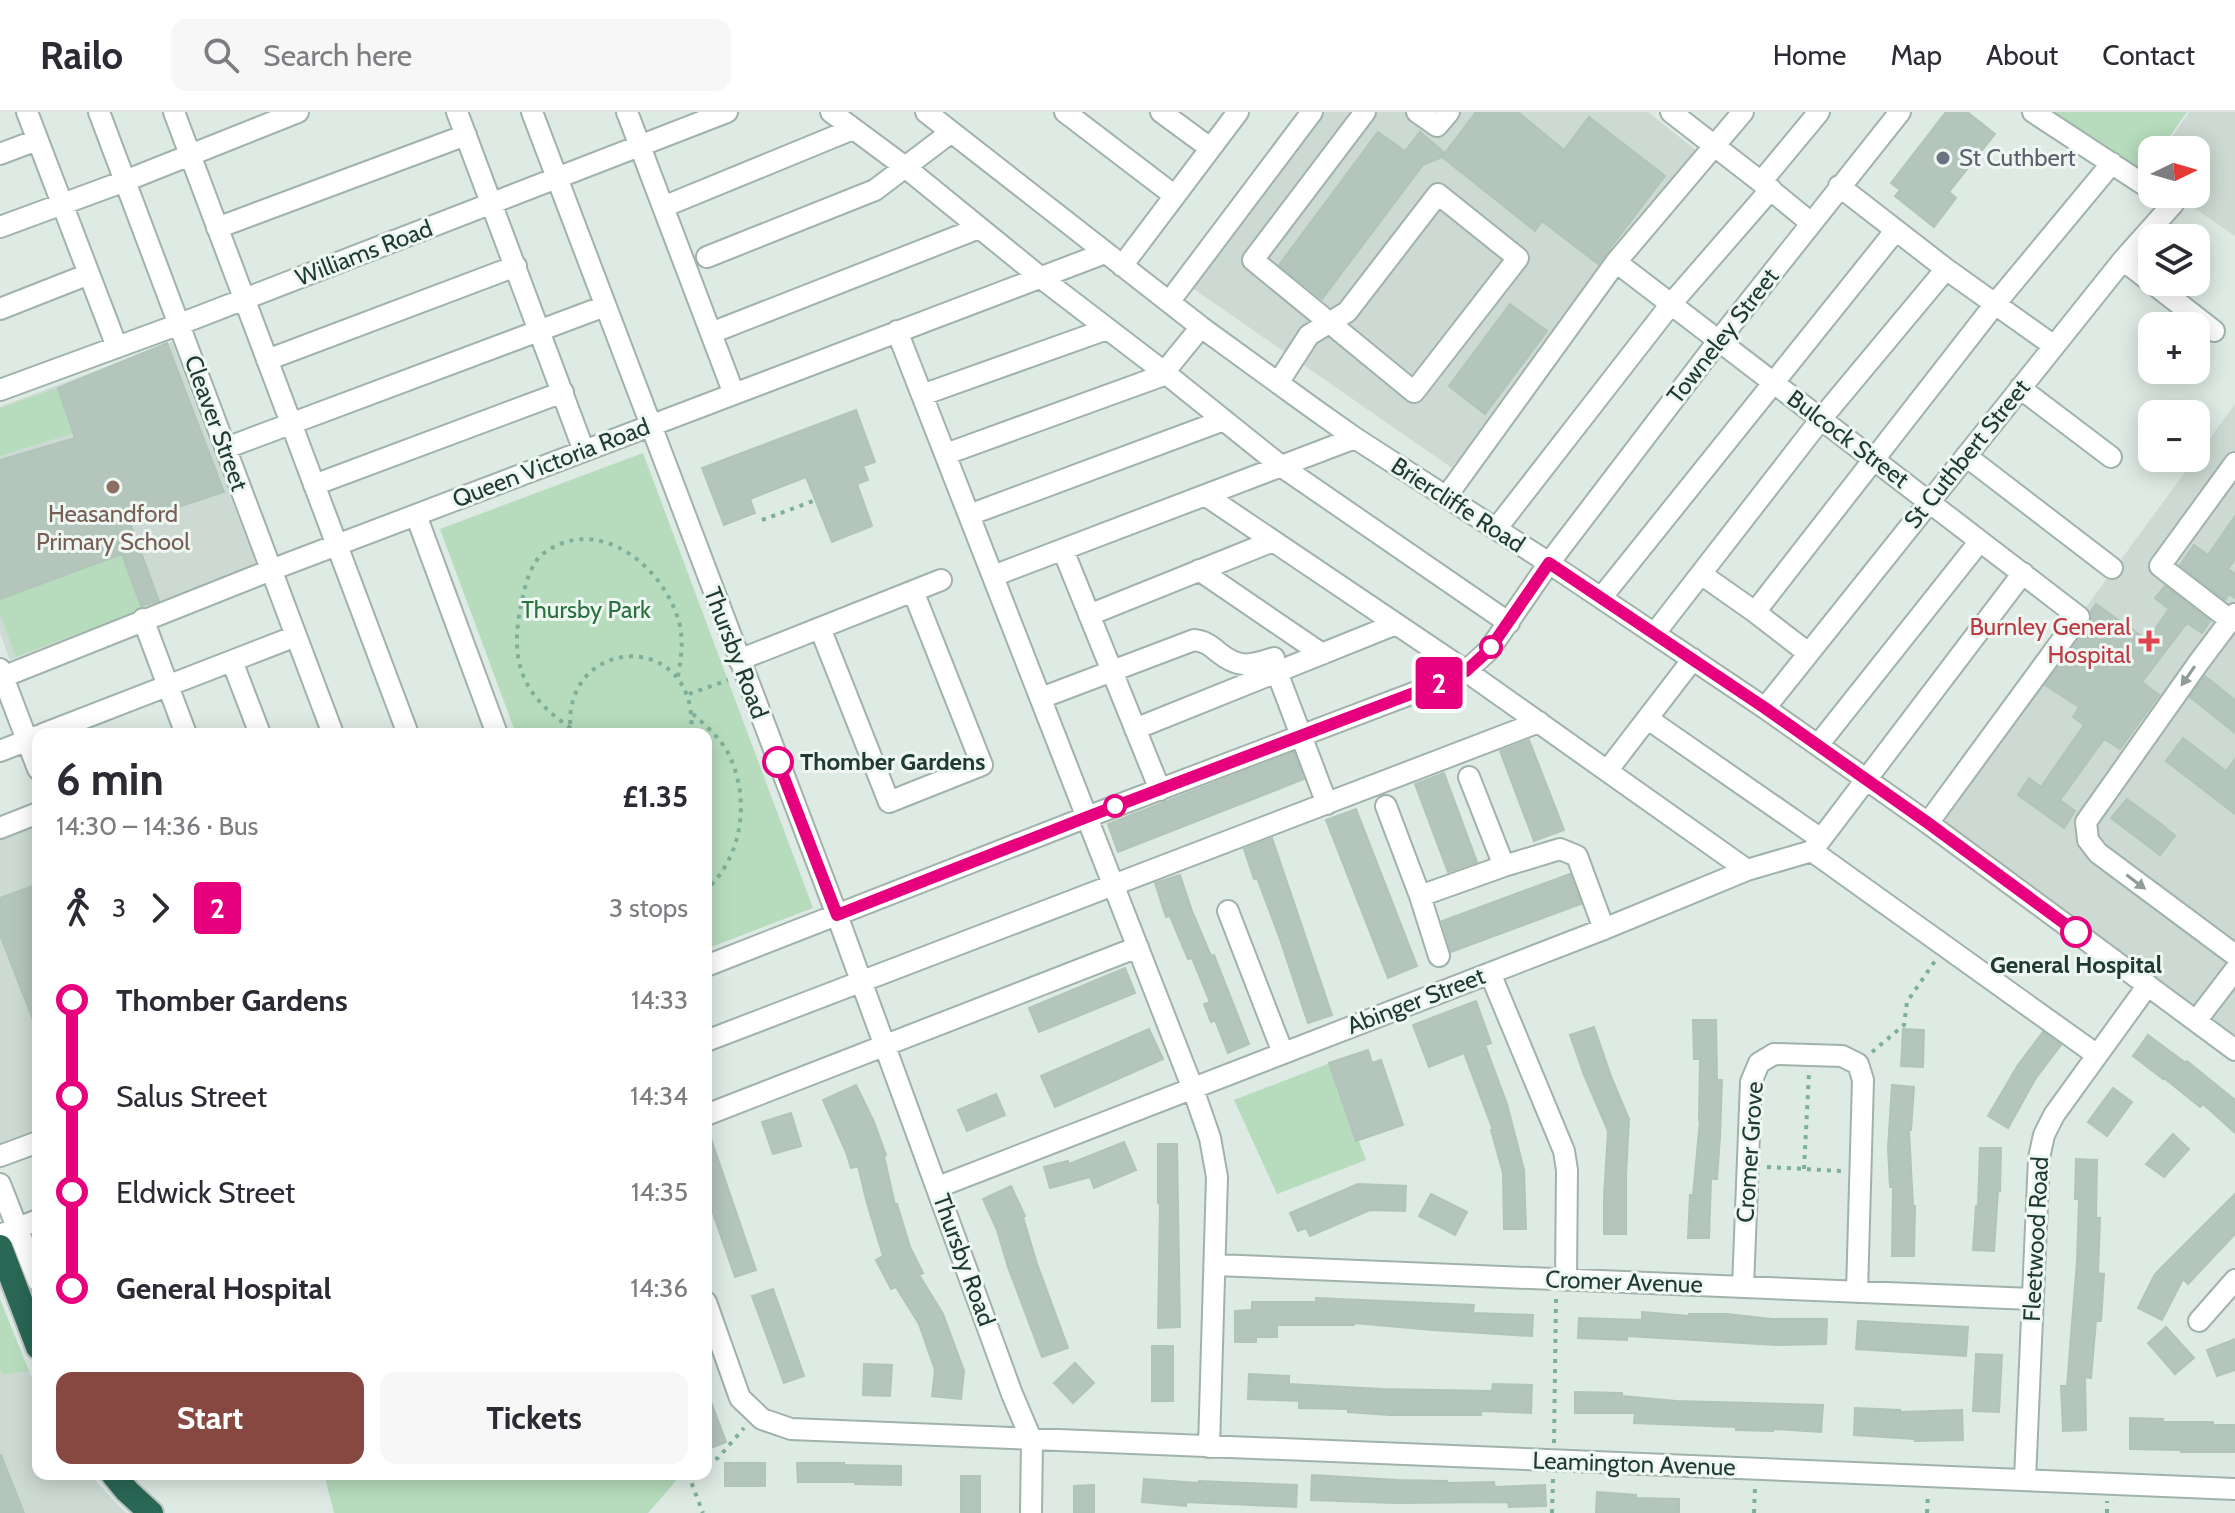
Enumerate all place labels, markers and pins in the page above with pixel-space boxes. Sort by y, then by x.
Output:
place label: St Cuthbert [1959,143,2076,172]
marker: St Cuthbert [1934,149,1952,167]
marker: Heasandford Primary School [104,478,122,496]
place label: Heasandford Primary School [36,499,190,556]
place label: Burnley General Hospital [1969,612,2131,669]
marker: Burnley General Hospital [2138,630,2160,652]
unlabelled marker [1480,636,1502,658]
marker: Thomber Gardens [763,747,793,777]
place label: Thomber Gardens [800,747,985,776]
unlabelled marker [1104,795,1126,817]
marker: General Hospital [2061,917,2091,947]
place label: General Hospital [1990,950,2162,979]

